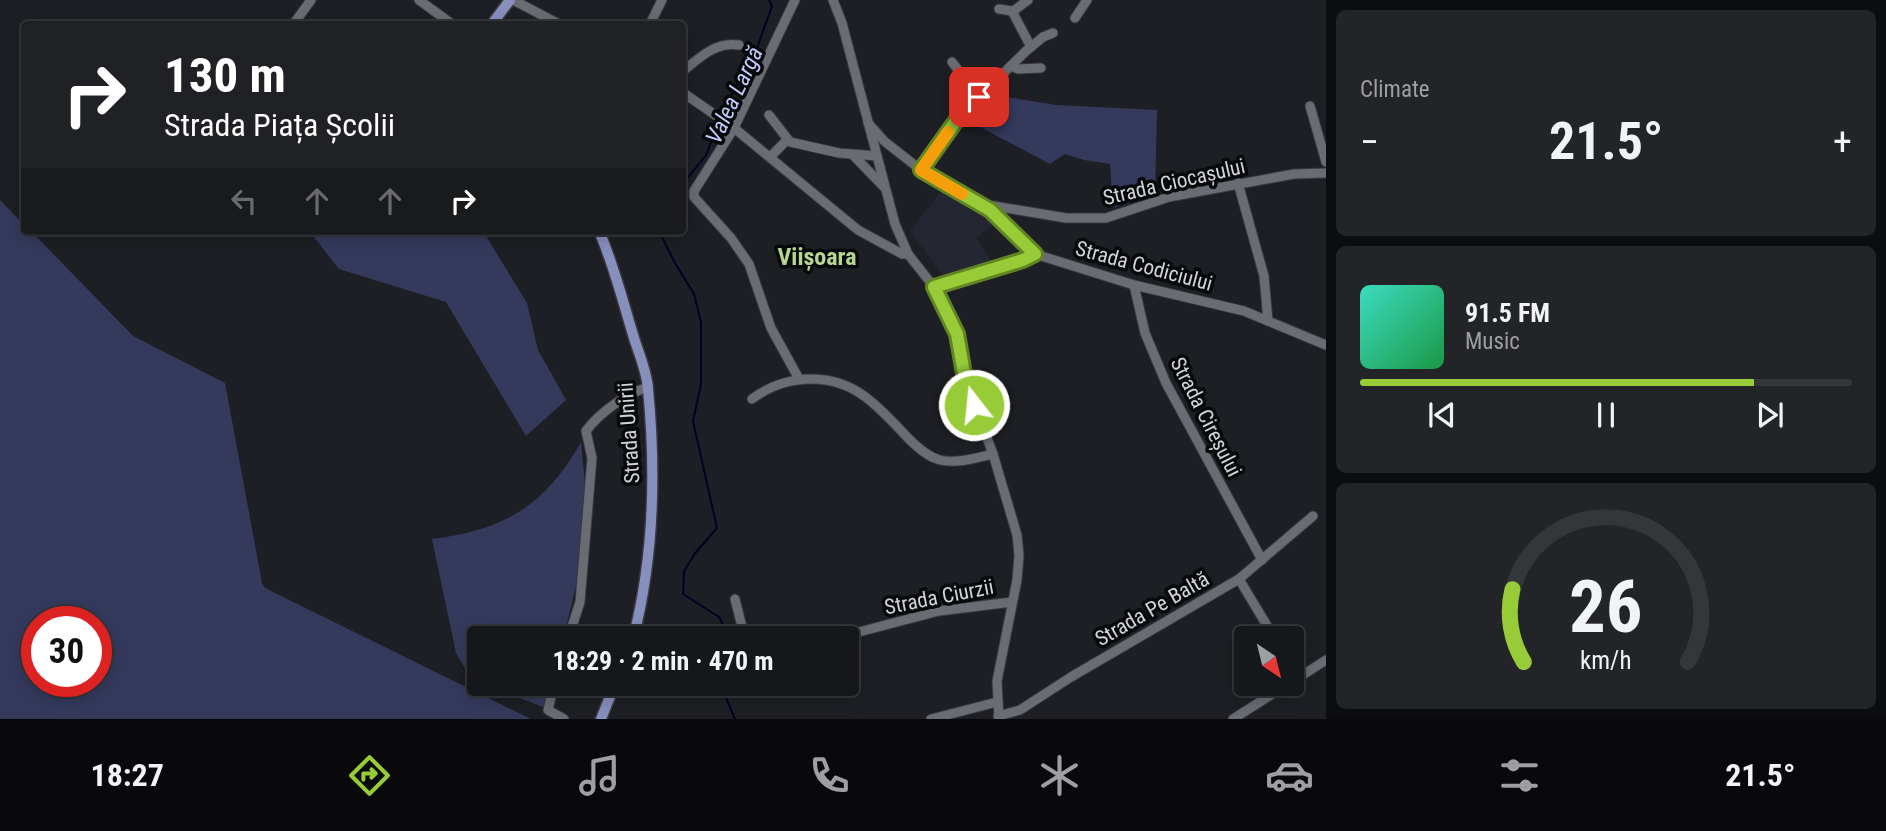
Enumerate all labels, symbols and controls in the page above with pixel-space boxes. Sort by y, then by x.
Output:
water label: Valea Largă [700,42,769,148]
text: 130 m [164,47,286,104]
icon: right [49,49,140,140]
pin [949,67,1009,127]
text: Climate [1360,76,1430,103]
icon: arrive [960,78,998,116]
text: Strada Piața Școlii [164,106,395,144]
text: 21.5° [1549,111,1663,172]
text: − [1360,120,1379,164]
text: + [1833,120,1852,164]
street label: Strada Ciocașului [1101,154,1247,210]
icon: left [225,182,263,220]
icon: ahead [298,182,336,220]
icon: ahead [371,182,409,220]
icon: right [444,182,482,220]
street label: Strada Codiciului [1073,236,1215,296]
district label: Viișoara [777,243,857,271]
text: 91.5 FM [1465,298,1550,328]
text: Music [1465,328,1520,355]
street label: Strada Cireșului [1166,353,1246,481]
position arrow [937,368,1011,442]
street label: Strada Unirii [613,382,645,484]
icon: previous [1423,396,1461,434]
icon: pause [1587,396,1625,434]
icon: next [1751,396,1789,434]
text: 26 [1569,564,1643,650]
street label: Strada Pe Baltă [1091,567,1213,651]
street label: Strada Ciurzii [882,575,996,619]
speed limit sign: 30 [21,606,112,697]
north arrow [1234,626,1304,696]
map controls [1234,626,1304,696]
text: 18:29 · 2 min · 470 m [553,646,773,676]
text: km/h [1580,646,1632,675]
icon: directions [345,751,394,800]
icon: music [575,751,624,800]
icon: phone [805,751,854,800]
icon: climate [1035,751,1084,800]
icon: car [1265,751,1314,800]
icon: filters [1495,751,1544,800]
text: 18:27 [91,756,164,794]
text: 21.5° [1725,756,1795,794]

